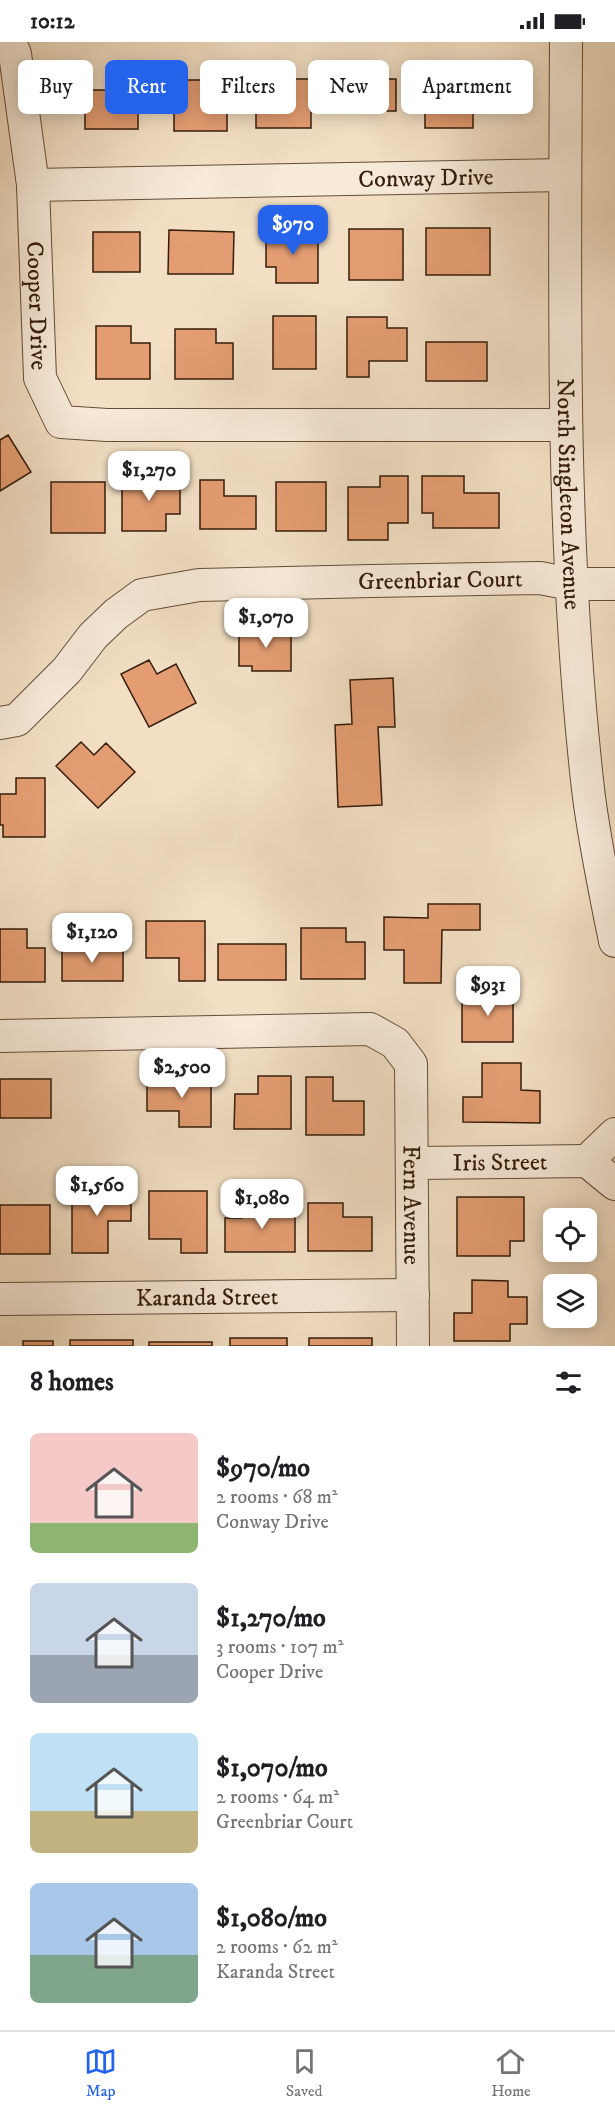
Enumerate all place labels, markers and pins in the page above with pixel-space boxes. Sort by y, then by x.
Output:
pin: $970 [257,205,329,256]
pin: $1,270 [100,451,198,502]
pin: $1,070 [217,598,315,649]
pin: $1,120 [43,913,141,964]
pin: $931 [452,966,524,1017]
pin: $2,500 [133,1048,231,1099]
pin: $1,560 [48,1166,146,1217]
pin: $1,080 [213,1179,311,1230]

